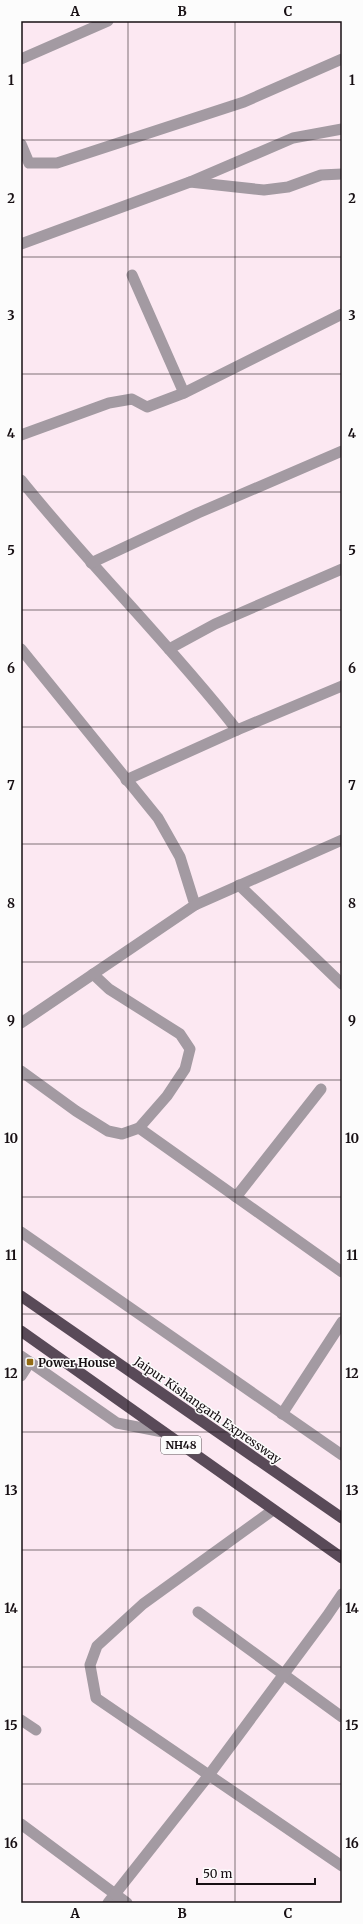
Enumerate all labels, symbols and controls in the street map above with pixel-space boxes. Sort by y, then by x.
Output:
text: A [69,3,80,20]
text: B [177,3,187,20]
text: C [284,3,293,20]
text: 1 [8,72,14,89]
text: 1 [349,72,355,89]
text: 2 [7,190,15,207]
text: 2 [348,190,356,207]
text: 3 [7,307,15,324]
text: 3 [348,307,356,324]
text: 4 [7,425,16,442]
text: 4 [348,425,357,442]
text: 5 [7,542,15,559]
text: 5 [348,542,356,559]
text: 6 [7,660,15,677]
text: 6 [348,660,356,677]
text: 7 [7,777,15,794]
text: 7 [348,777,356,794]
text: 8 [7,895,15,912]
text: 8 [348,895,356,912]
text: 9 [7,1012,15,1029]
text: 9 [348,1012,356,1029]
text: 10 [4,1130,18,1147]
text: 10 [345,1130,359,1147]
text: 11 [5,1247,17,1264]
text: 11 [346,1247,358,1264]
street label: Jaipur Kishangarh Expressway [131,1353,284,1467]
place label: Power House [38,1355,116,1370]
marker: Power House [25,1357,35,1367]
text: 12 [4,1365,18,1382]
text: 12 [345,1365,359,1382]
road number: NH48 [161,1436,201,1454]
text: 13 [4,1482,18,1499]
text: 13 [345,1482,359,1499]
text: 14 [4,1600,19,1617]
text: 14 [345,1600,360,1617]
text: 15 [4,1717,18,1734]
text: 15 [345,1717,359,1734]
text: 16 [4,1835,18,1852]
text: 16 [345,1835,359,1852]
scale bar [197,1860,315,1886]
text: 50 m [203,1866,232,1881]
text: A [69,1905,80,1922]
text: B [177,1905,187,1922]
text: C [284,1905,293,1922]

